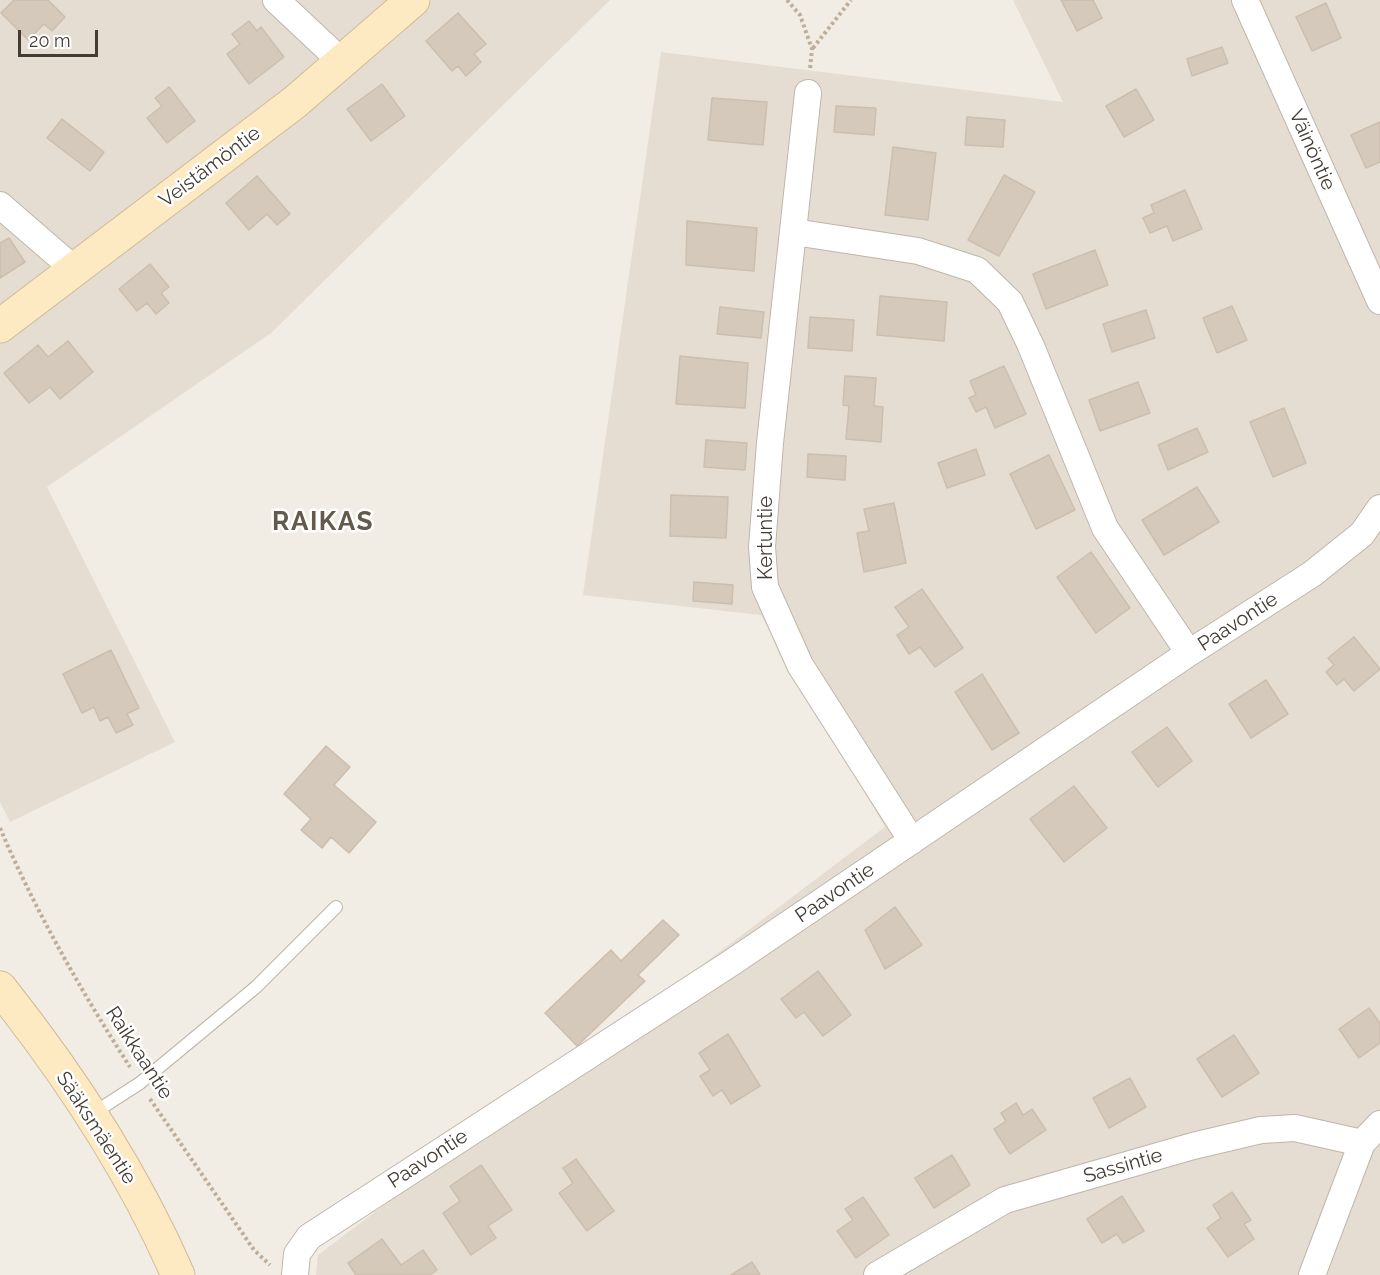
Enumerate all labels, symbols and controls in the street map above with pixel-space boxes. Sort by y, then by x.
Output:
scale bar [21,18,100,56]
text: 20 m [29,30,71,51]
street label: Väinöntie [1284,106,1340,194]
street label: Veistämöntie [155,121,265,213]
street label: Kertuntie [754,496,778,580]
district label: RAIKAS [272,506,374,538]
street label: Paavontie [1194,587,1282,657]
street label: Paavontie [791,858,879,928]
street label: Raikkaantie [100,1002,178,1104]
street label: Sääksmäentie [51,1067,141,1189]
street label: Paavontie [384,1124,472,1194]
street label: Sassintie [1081,1143,1165,1189]

